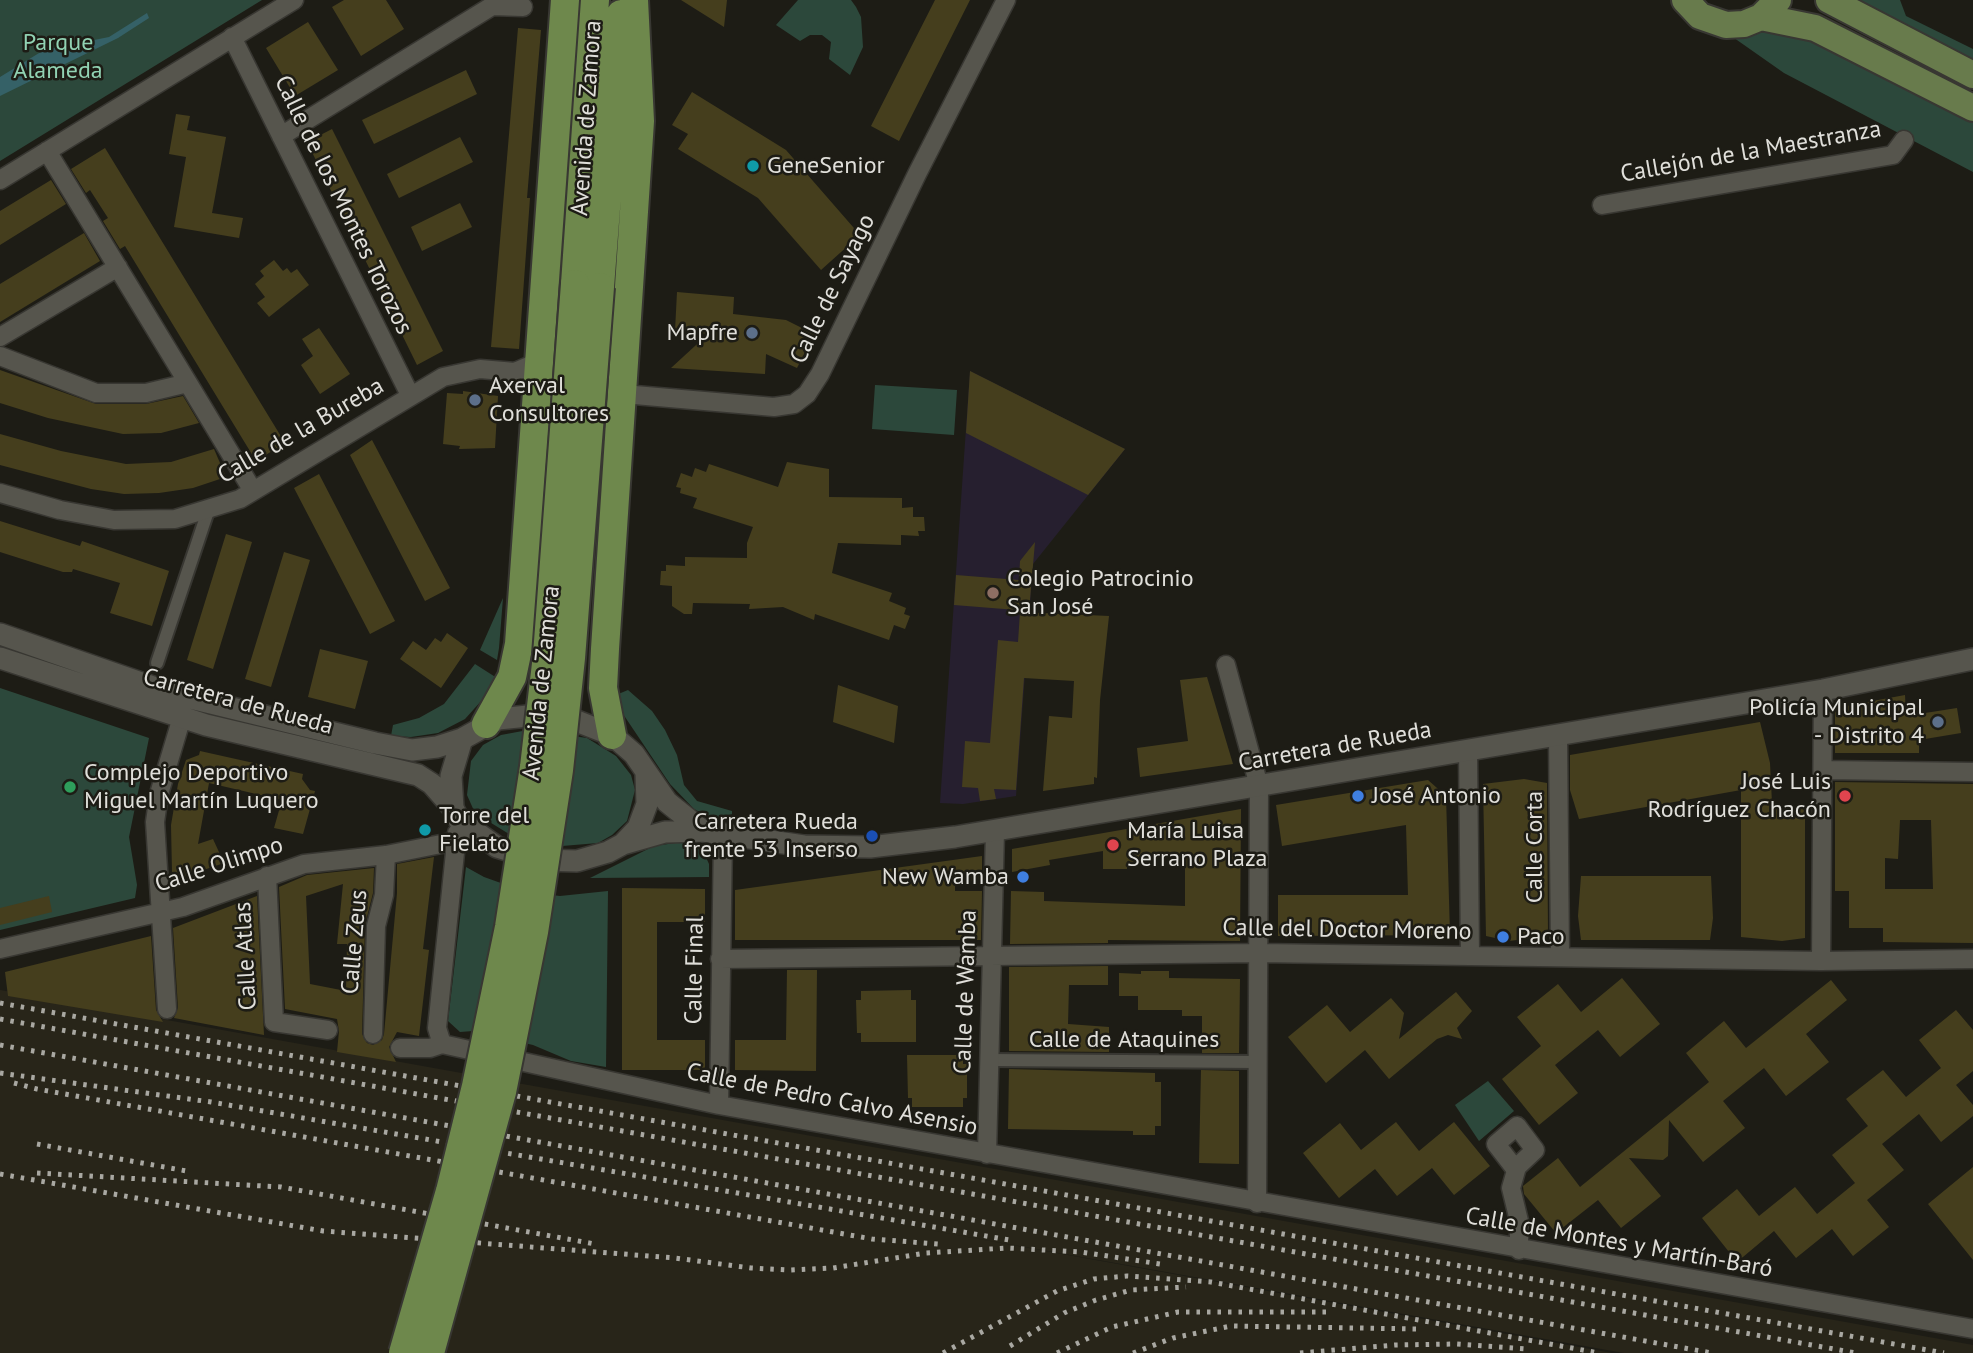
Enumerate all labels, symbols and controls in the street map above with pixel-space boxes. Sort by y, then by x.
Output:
street label: Avenida de Zamora [566,19,608,217]
park label: Parque Alameda [13,29,103,85]
street label: Calle de los Montes Torozos [268,71,418,339]
street label: Callejón de la Maestranza [1618,115,1884,189]
place label: GeneSenior [767,152,885,180]
marker: GeneSenior [745,158,761,174]
street label: Calle de Sayago [784,210,882,368]
place label: Mapfre [666,319,738,347]
marker: Mapfre [744,325,760,341]
street label: Calle de la Bureba [213,372,389,490]
place label: Axerval Consultores [489,372,609,428]
marker: Axerval Consultores [467,392,483,408]
place label: Colegio Patrocinio San José [1007,565,1194,621]
street label: Avenida de Zamora [517,584,567,782]
marker: Colegio Patrocinio San José [985,585,1001,601]
street label: Carretera de Rueda [140,663,336,741]
place label: Policía Municipal - Distrito 4 [1749,694,1924,750]
marker: Policía Municipal - Distrito 4 [1930,714,1946,730]
street label: Carretera de Rueda [1236,716,1434,778]
place label: Complejo Deportivo Miguel Martín Luquero [84,759,319,815]
place label: José Luis Rodríguez Chacón [1648,768,1831,824]
marker: Complejo Deportivo Miguel Martín Luquero [62,779,78,795]
place label: José Antonio [1372,782,1501,810]
marker: José Antonio [1350,788,1366,804]
marker: José Luis Rodríguez Chacón [1837,788,1853,804]
street label: Calle Corta [1521,791,1549,903]
place label: Torre del Fielato [439,802,529,858]
place label: Carretera Rueda frente 53 Inserso [684,808,858,864]
place label: María Luisa Serrano Plaza [1127,817,1268,873]
marker: Torre del Fielato [417,822,433,838]
marker: Carretera Rueda frente 53 Inserso [864,828,880,844]
street label: Calle Olimpo [151,831,287,899]
marker: María Luisa Serrano Plaza [1105,837,1121,853]
place label: New Wamba [882,863,1009,891]
marker: New Wamba [1015,869,1031,885]
street label: Calle Zeus [336,888,374,996]
street label: Calle Atlas [229,901,263,1011]
street label: Calle de Wamba [949,909,983,1075]
street label: Calle del Doctor Moreno [1222,913,1472,947]
street label: Calle Final [680,915,710,1025]
place label: Paco [1517,923,1565,951]
marker: Paco [1495,929,1511,945]
street label: Calle de Ataquines [1029,1026,1219,1054]
street label: Calle de Pedro Calvo Asensio [684,1058,980,1142]
street label: Calle de Montes y Martín-Baró [1463,1202,1775,1284]

